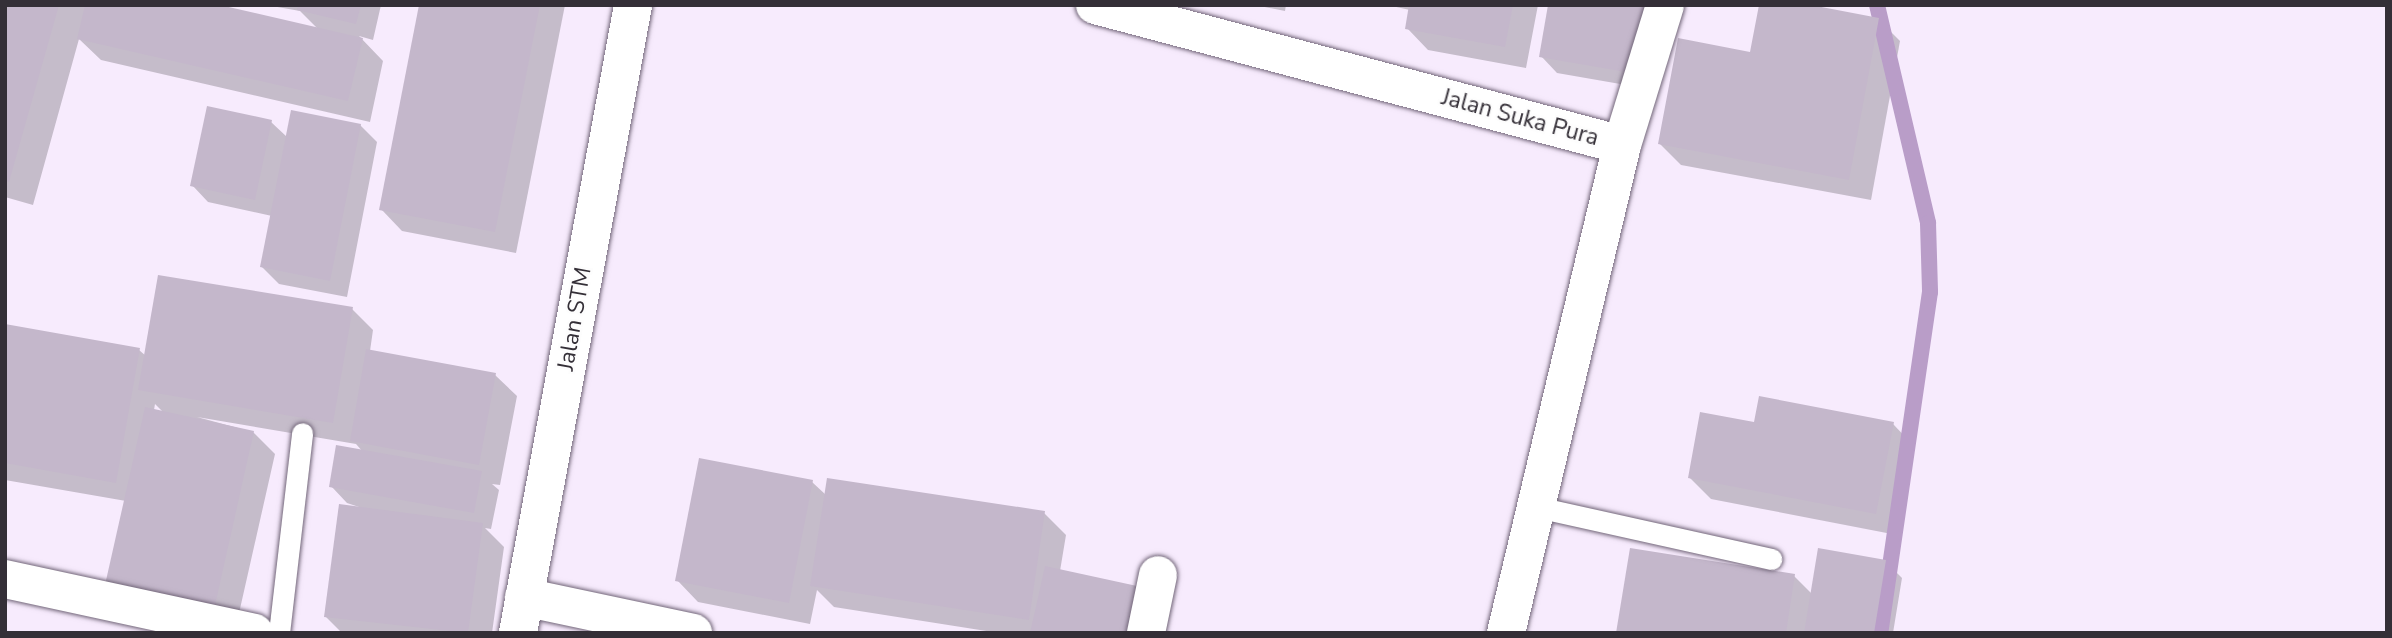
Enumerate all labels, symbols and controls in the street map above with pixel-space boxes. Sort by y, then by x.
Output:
street label: Jalan Suka Pura [1438,84,1602,152]
street label: Jalan STM [552,265,598,373]

